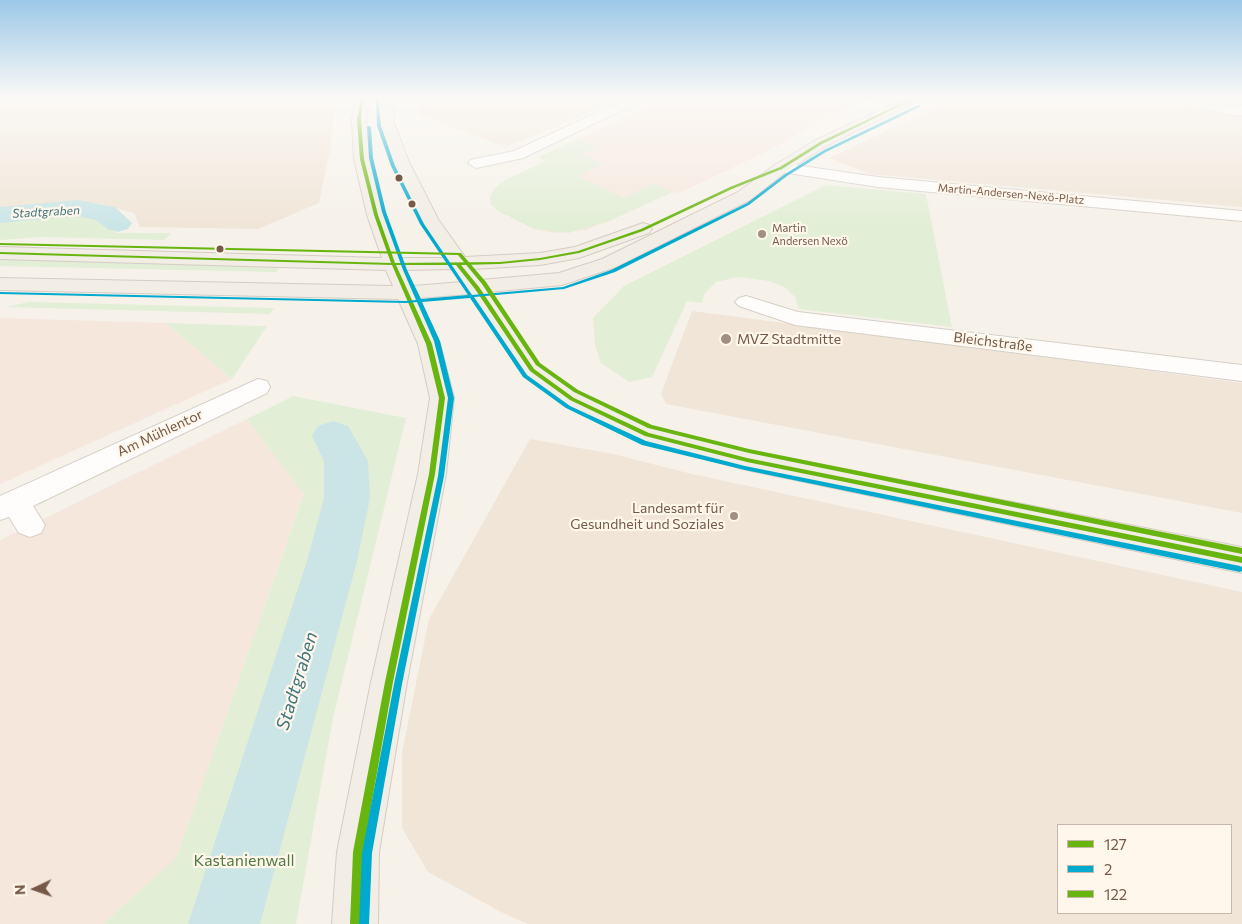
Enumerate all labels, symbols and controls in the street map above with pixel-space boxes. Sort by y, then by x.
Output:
unlabelled marker [394,173,404,183]
street label: Martin-Andersen-Nexö-Platz [937,181,1085,207]
unlabelled marker [407,199,417,209]
water label: Stadtgraben [12,203,80,221]
place label: Martin Andersen Nexö [772,221,848,247]
marker: Martin Andersen Nexö [756,228,768,240]
unlabelled marker [215,244,225,254]
street label: Bleichstraße [953,329,1033,355]
place label: MVZ Stadtmitte [737,331,841,347]
marker: MVZ Stadtmitte [719,332,733,346]
street label: Am Mühlentor [115,406,205,460]
place label: Landesamt für Gesundheit und Soziales [570,500,724,532]
marker: Landesamt für Gesundheit und Soziales [728,510,740,522]
water label: Stadtgraben [272,629,322,733]
legend [1057,824,1232,914]
text: 127 [1104,835,1127,853]
park label: Kastanienwall [193,851,295,871]
text: 2 [1104,860,1112,878]
north arrow [10,864,60,914]
text: N [11,884,28,895]
text: 122 [1104,885,1127,903]

